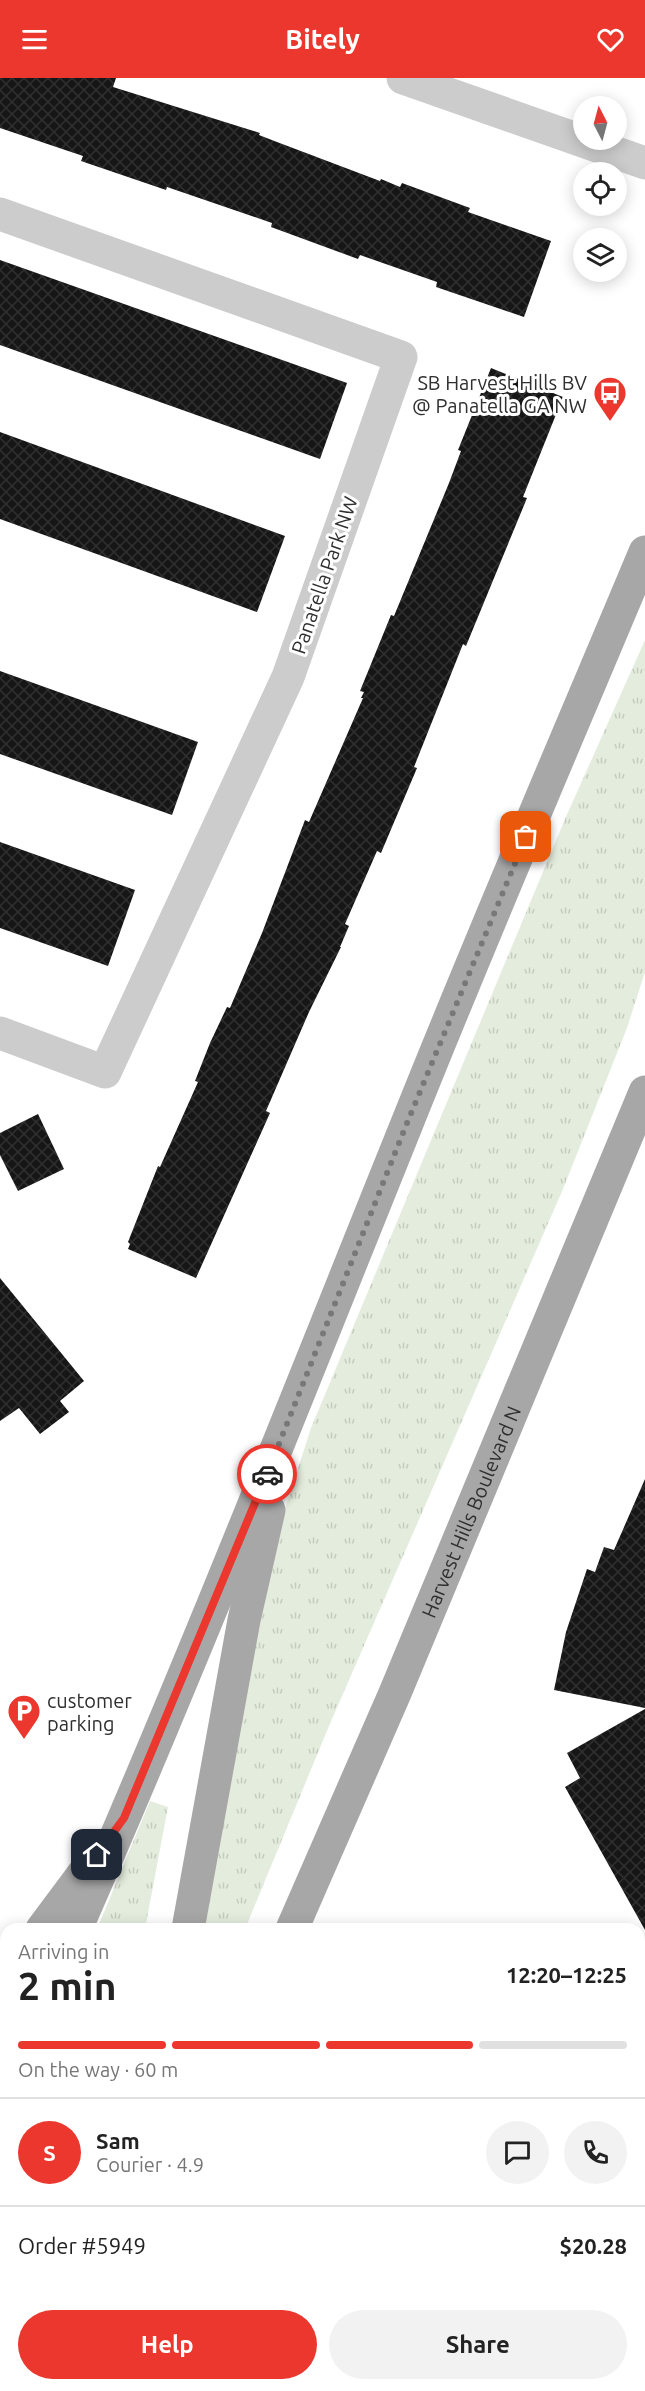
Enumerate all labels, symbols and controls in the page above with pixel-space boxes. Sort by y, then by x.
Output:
icon: menu [18,23,51,56]
icon: heart [594,23,627,56]
text: Bitely [285,24,360,54]
north arrow [573,96,627,150]
map controls [573,96,627,282]
button: locate [573,162,627,216]
button: layers [573,228,627,282]
place label: SB Harvest Hills BV @ Panatella GA NW [412,371,587,417]
bus stop icon: SB Harvest Hills BV @ Panatella GA NW [592,375,628,422]
street label: Panatella Park NW [286,493,362,657]
pin [500,811,551,862]
icon: bag [509,820,542,853]
street label: Harvest Hills Boulevard N [416,1402,525,1621]
courier [237,1444,297,1504]
icon: car [251,1458,284,1491]
place label: customer parking [47,1689,132,1735]
parking icon: customer parking [6,1693,42,1740]
pin [71,1829,122,1880]
icon: home [80,1838,113,1871]
text: Arriving in [18,1940,109,1963]
text: 12:20–12:25 [506,1962,627,1987]
text: 2 min [18,1964,117,2007]
text: On the way · 60 m [18,2058,178,2081]
button: chat [486,2121,549,2184]
button: phone [564,2121,627,2184]
text: Sam [96,2128,140,2153]
text: S [43,2140,56,2165]
text: Courier · 4.9 [96,2153,204,2176]
text: Order #5949 [18,2233,146,2258]
text: $20.28 [560,2233,627,2258]
button: Help [18,2310,317,2379]
button: Share [329,2310,627,2379]

